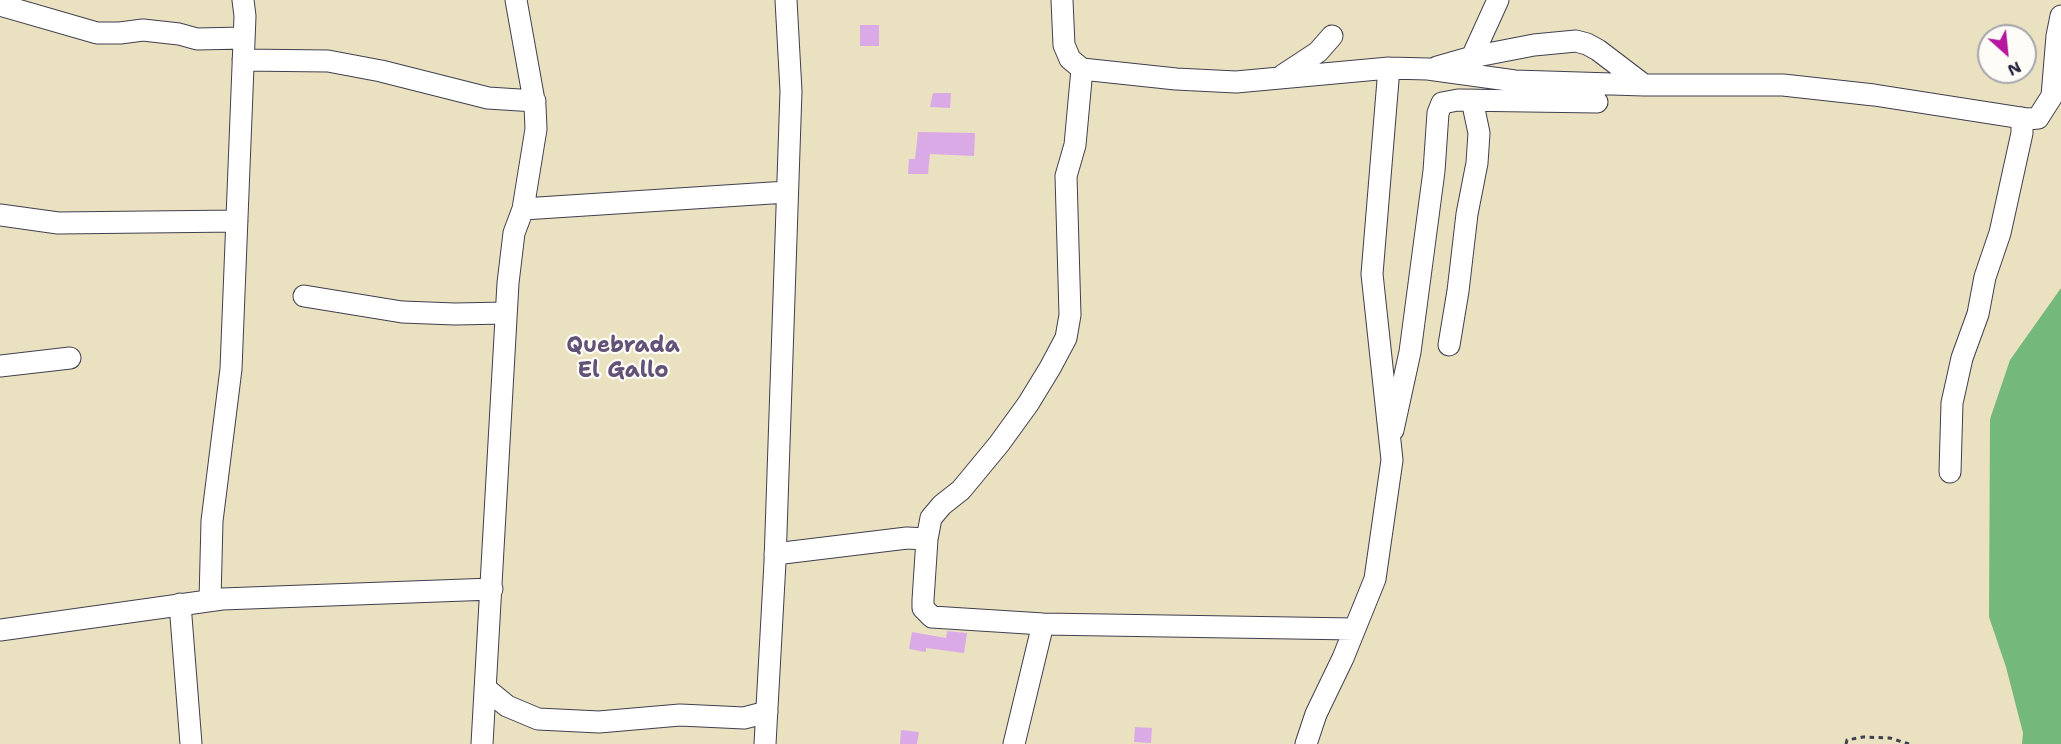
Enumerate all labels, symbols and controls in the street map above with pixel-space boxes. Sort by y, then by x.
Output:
north arrow [1977,24,2037,84]
text: N [2004,56,2025,81]
district label: Quebrada El Gallo [566,333,680,384]

